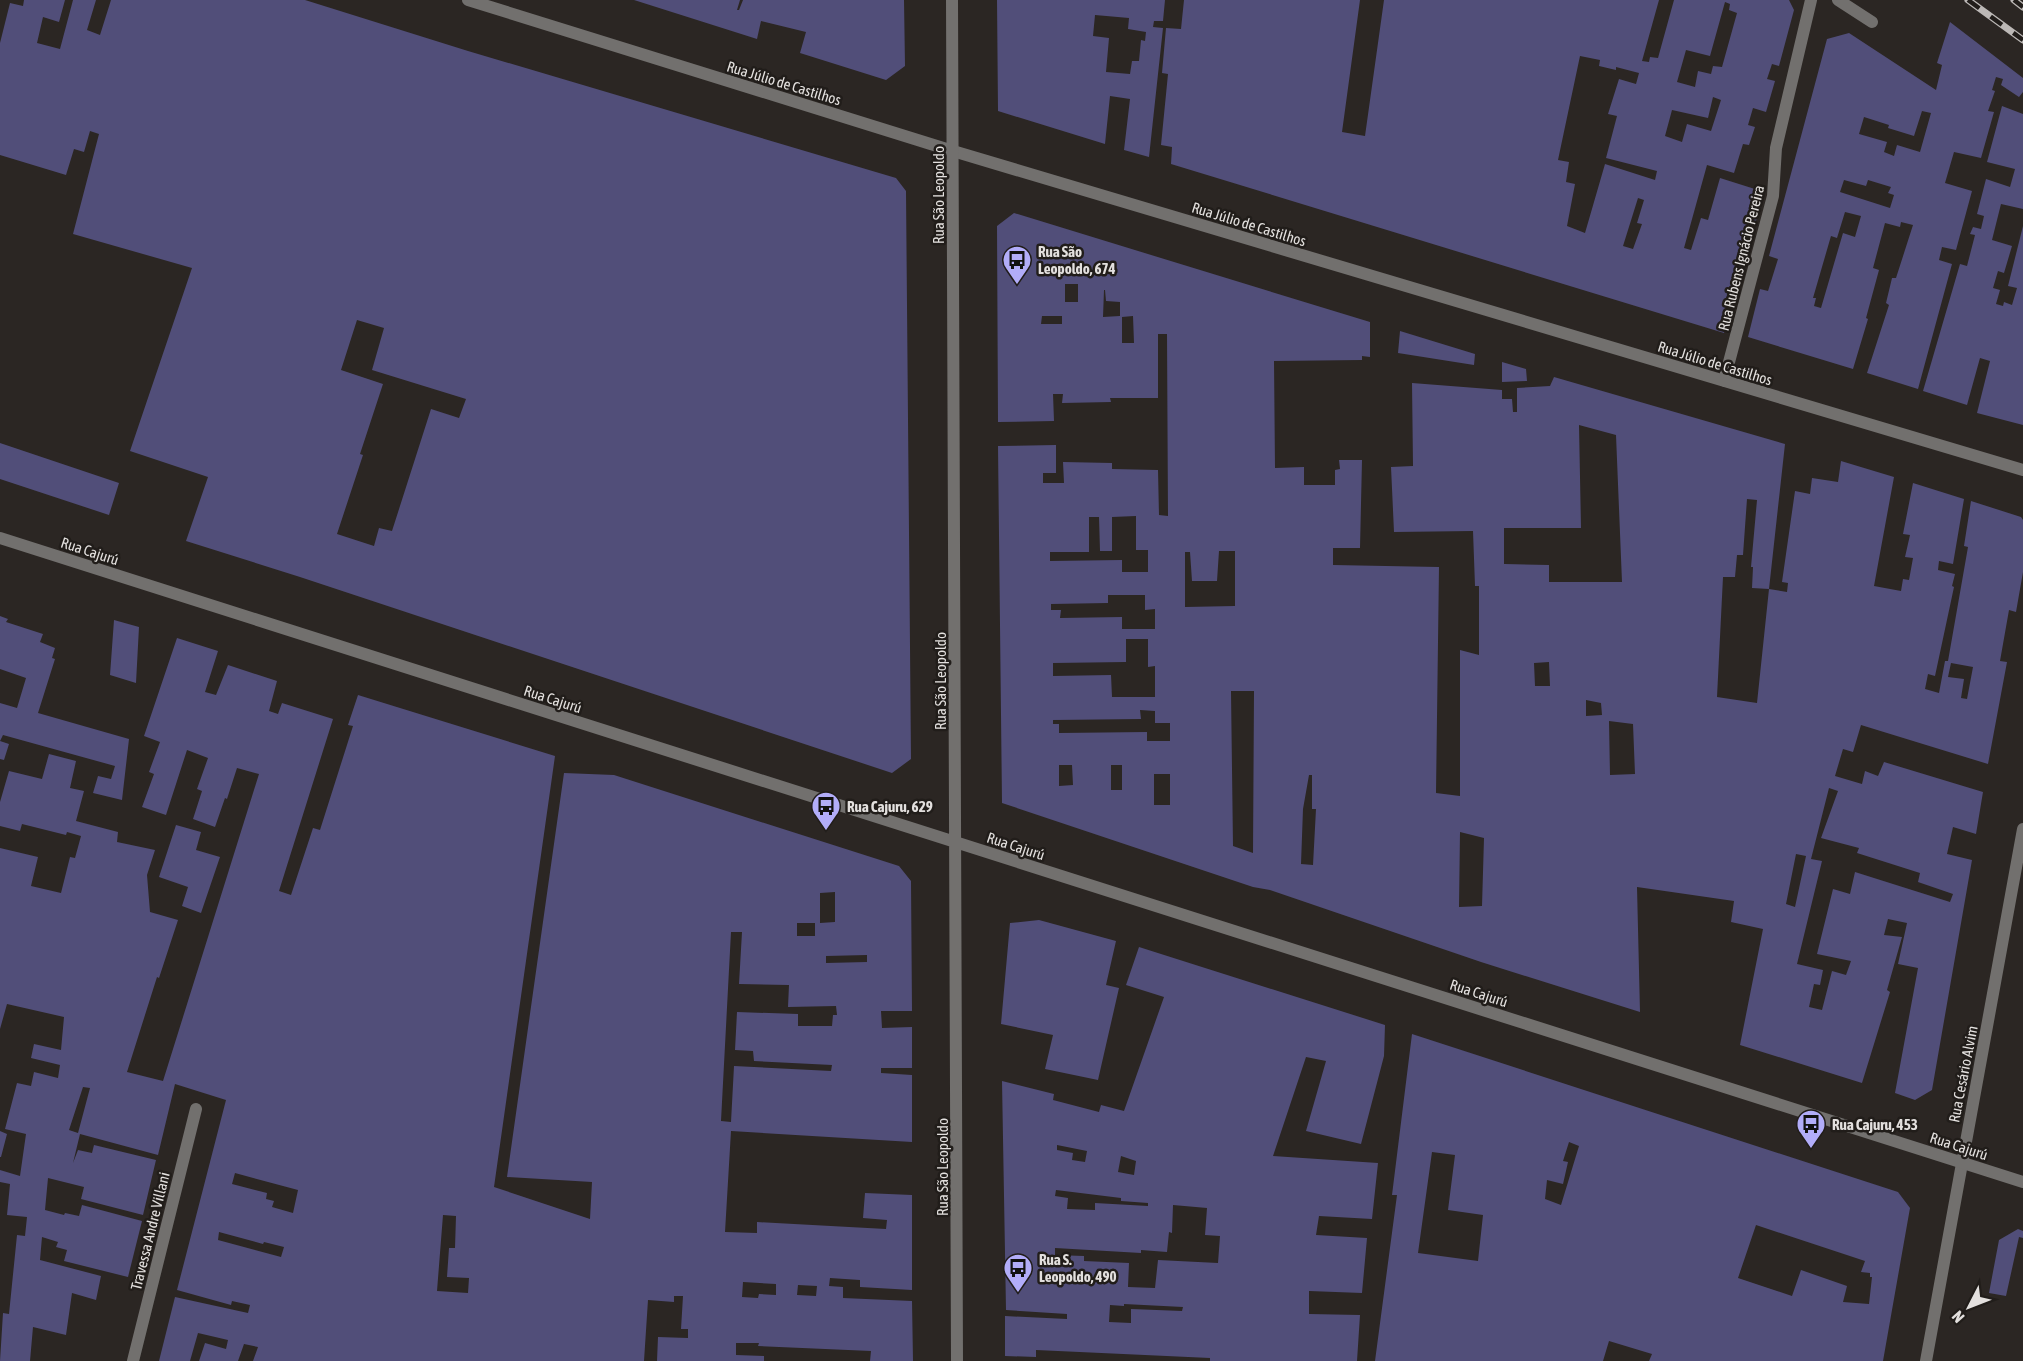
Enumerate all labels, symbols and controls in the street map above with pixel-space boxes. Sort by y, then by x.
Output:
street label: Rua Júlio de Castilhos [725,58,843,108]
street label: Rua São Leopoldo [930,146,947,244]
street label: Rua Rubens Ignácio Pereira [1715,183,1767,333]
street label: Rua Júlio de Castilhos [1190,199,1308,249]
place label: Rua São Leopoldo, 674 [1038,243,1116,277]
bus stop icon: Rua São Leopoldo, 674 [1001,244,1033,286]
street label: Rua Júlio de Castilhos [1656,338,1774,388]
street label: Rua Cajurú [59,534,121,568]
street label: Rua São Leopoldo [932,632,949,730]
street label: Rua Cajurú [522,682,584,716]
bus stop icon: Rua Cajuru, 629 [810,790,842,832]
place label: Rua Cajuru, 629 [847,798,933,815]
street label: Rua Cajurú [985,829,1047,863]
street label: Rua Cajurú [1448,976,1510,1010]
street label: Rua Cesário Alvim [1945,1024,1981,1124]
bus stop icon: Rua Cajuru, 453 [1795,1108,1827,1150]
place label: Rua Cajuru, 453 [1832,1116,1918,1133]
street label: Rua São Leopoldo [934,1118,951,1216]
street label: Rua Cajurú [1928,1129,1990,1163]
street label: Travessa Andre Villani [127,1170,173,1292]
place label: Rua S. Leopoldo, 490 [1039,1251,1117,1285]
bus stop icon: Rua S. Leopoldo, 490 [1002,1252,1034,1294]
north arrow [1939,1277,1999,1337]
text: N [1948,1308,1968,1327]

